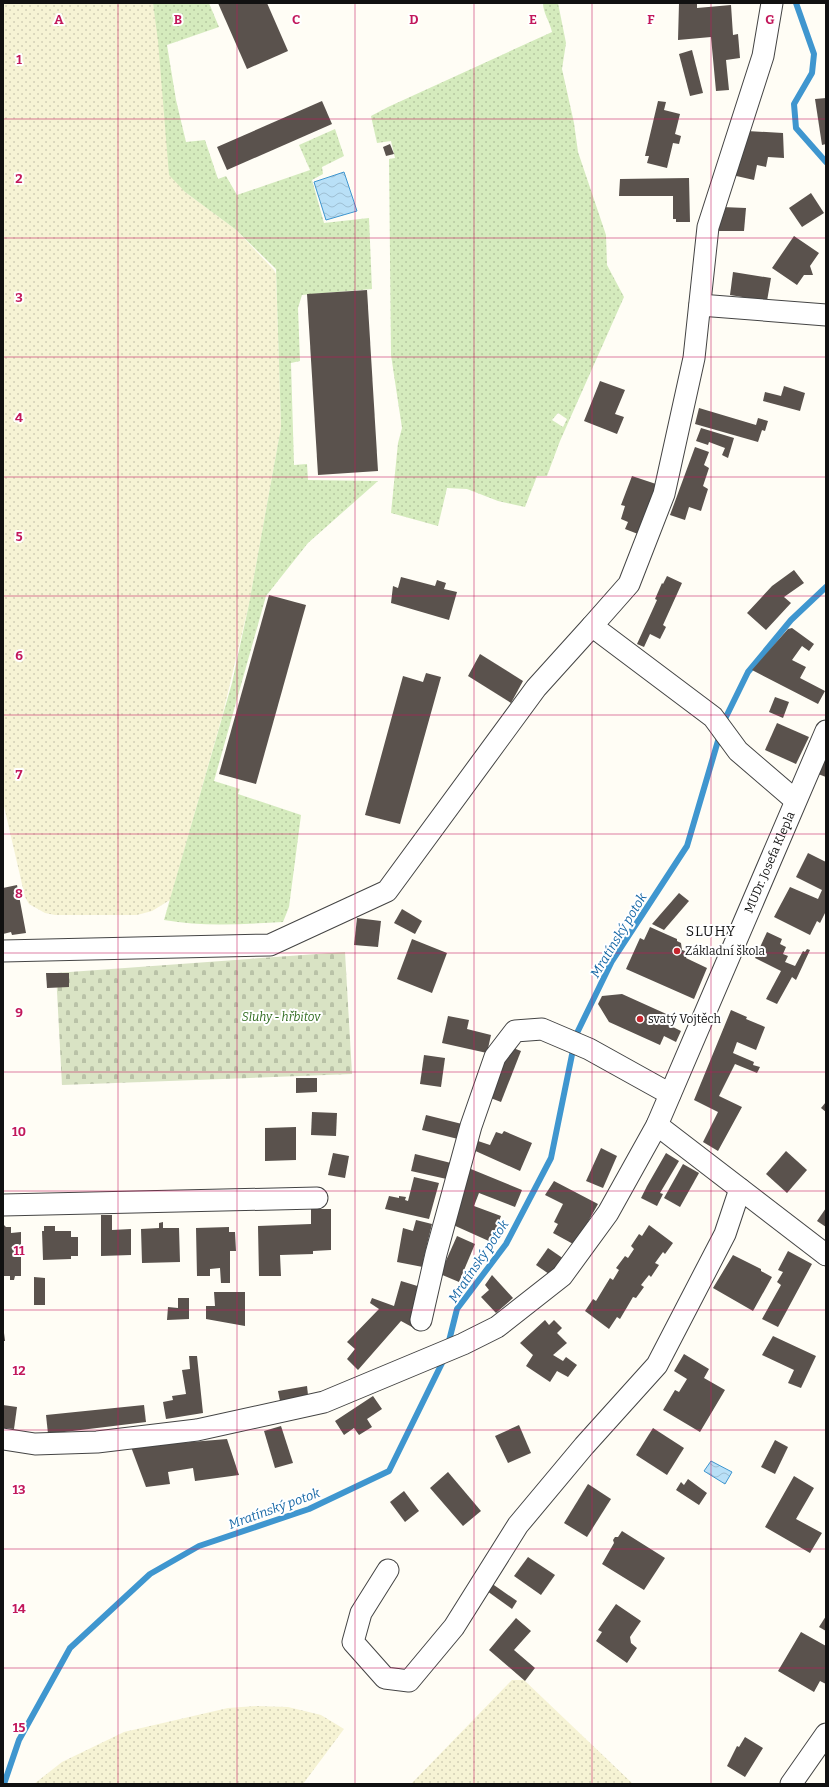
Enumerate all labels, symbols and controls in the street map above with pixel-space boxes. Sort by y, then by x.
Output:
text: A [54,12,64,27]
text: B [174,12,182,27]
text: C [292,12,300,27]
text: D [409,12,419,27]
text: E [529,12,537,27]
text: F [647,12,655,27]
text: G [765,12,775,27]
text: 1 [16,52,22,67]
text: 2 [15,171,23,186]
text: 3 [15,290,23,305]
text: 4 [15,410,23,425]
text: 5 [15,529,23,544]
text: 6 [15,648,23,663]
text: 7 [16,767,23,782]
street label: MUDr. Josefa Klepla [742,809,798,915]
text: 8 [15,886,23,901]
water label: Mratínský potok [587,889,650,980]
district label: SLUHY [686,923,736,940]
place label: Základní škola [685,944,766,958]
marker: Základní škola [672,946,682,956]
text: 9 [15,1005,23,1020]
park label: Sluhy - hřbitov [242,1010,321,1024]
place label: svatý Vojtěch [648,1012,721,1026]
marker: svatý Vojtěch [635,1014,645,1024]
text: 10 [12,1124,26,1139]
water label: Mratínský potok [445,1216,512,1305]
text: 11 [13,1243,25,1258]
text: 12 [13,1363,25,1378]
text: 13 [12,1482,26,1497]
water label: Mratínský potok [226,1485,323,1532]
text: 14 [12,1601,26,1616]
text: 15 [13,1720,25,1735]

